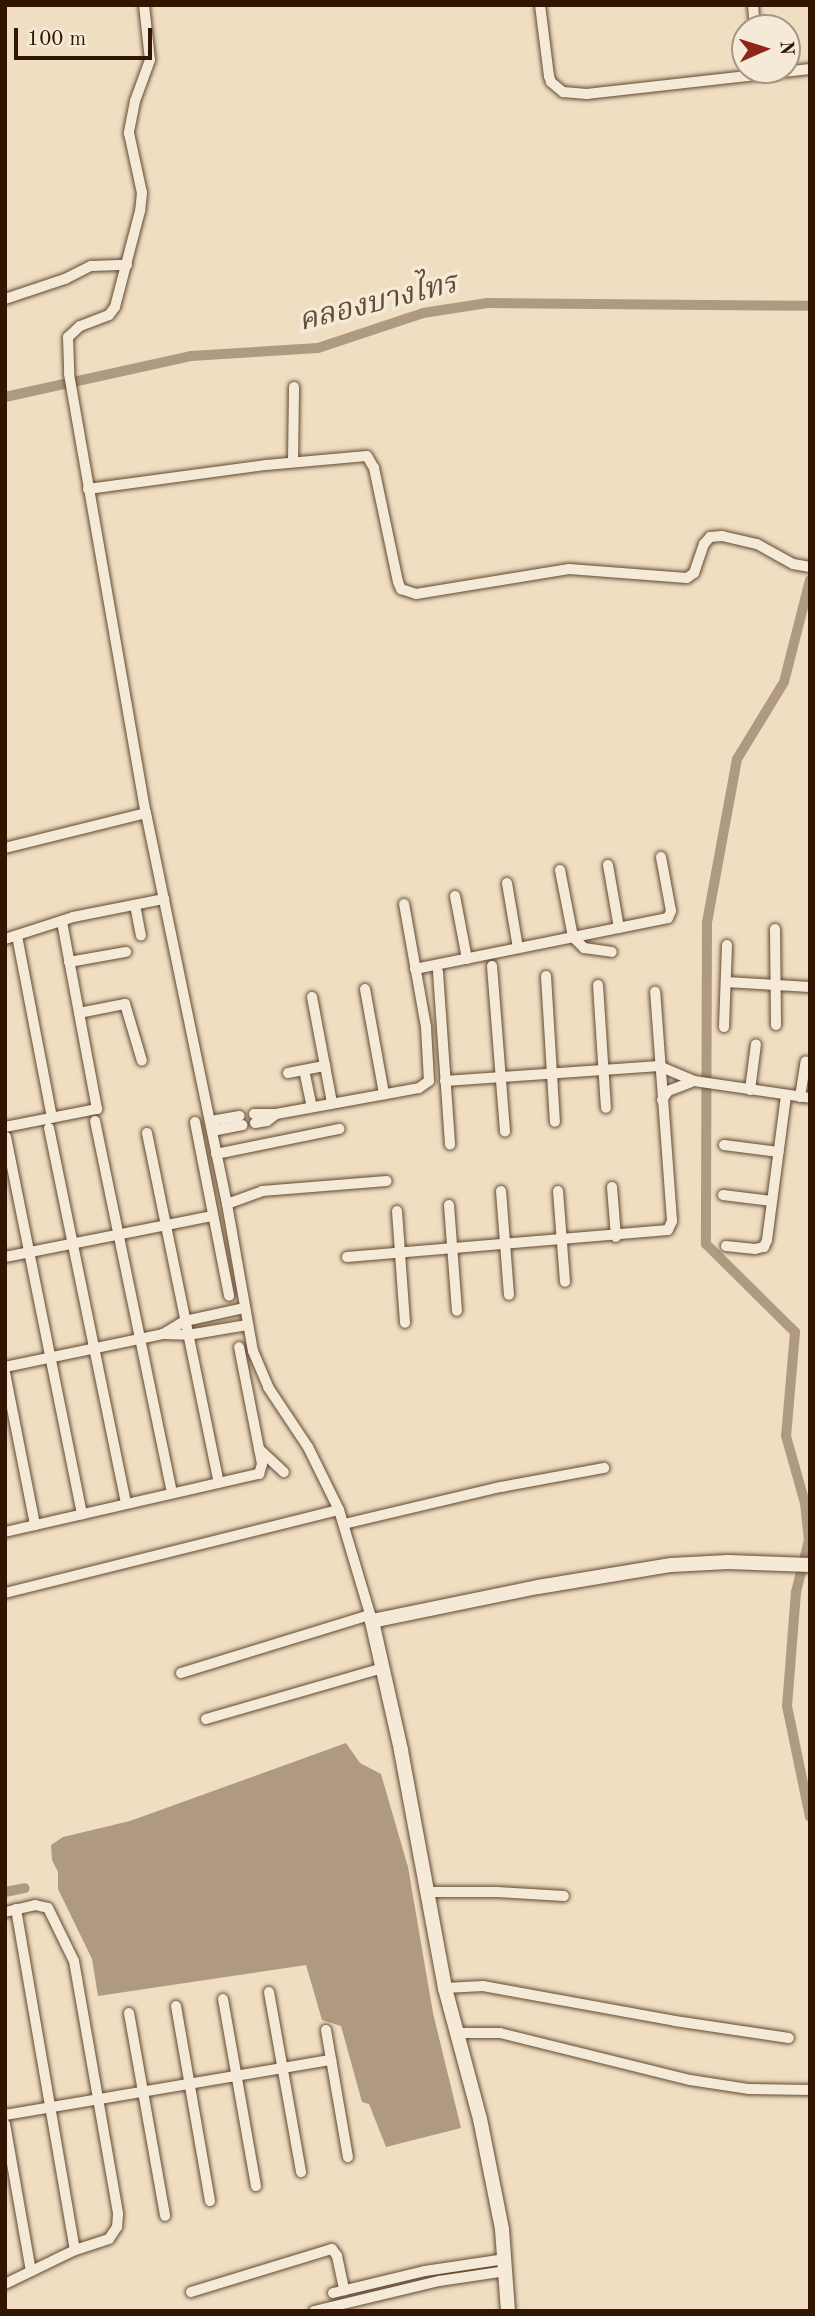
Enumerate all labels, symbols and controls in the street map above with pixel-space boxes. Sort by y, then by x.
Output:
scale bar [18,14,156,58]
north arrow [731,14,801,84]
text: 100 m [27,29,86,50]
text: N [776,40,795,56]
water label: คลองบางไทร [295,266,461,340]

